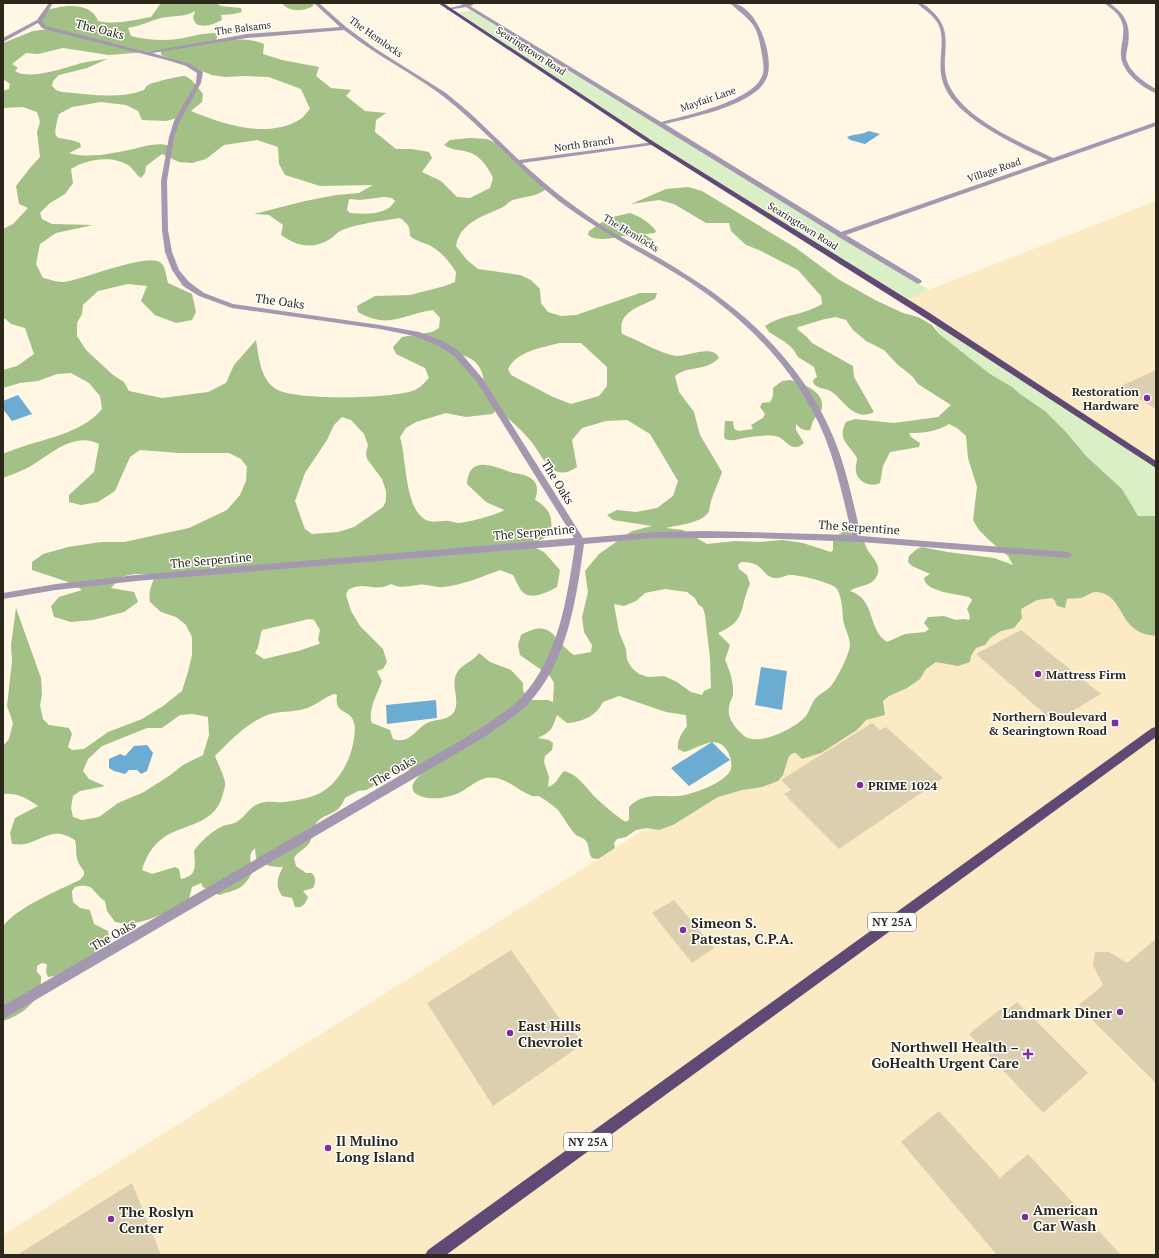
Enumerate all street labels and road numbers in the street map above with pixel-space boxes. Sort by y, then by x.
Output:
street label: The Hemlocks [346,14,406,60]
street label: The Oaks [74,16,126,42]
street label: The Balsams [214,18,272,38]
street label: Searingtown Road [494,24,569,79]
street label: Mayfair Lane [678,83,738,115]
street label: North Branch [553,133,615,155]
street label: Village Road [965,155,1023,185]
street label: Searingtown Road [765,199,841,253]
street label: The Hemlocks [601,211,661,255]
street label: The Oaks [254,290,306,312]
street label: The Oaks [538,457,578,507]
street label: The Serpentine [818,517,900,537]
street label: The Serpentine [493,521,575,543]
street label: The Serpentine [170,549,252,571]
street label: The Oaks [368,752,418,790]
road number: NY 25A [868,913,916,931]
street label: The Oaks [88,916,138,954]
road number: NY 25A [564,1133,612,1151]

